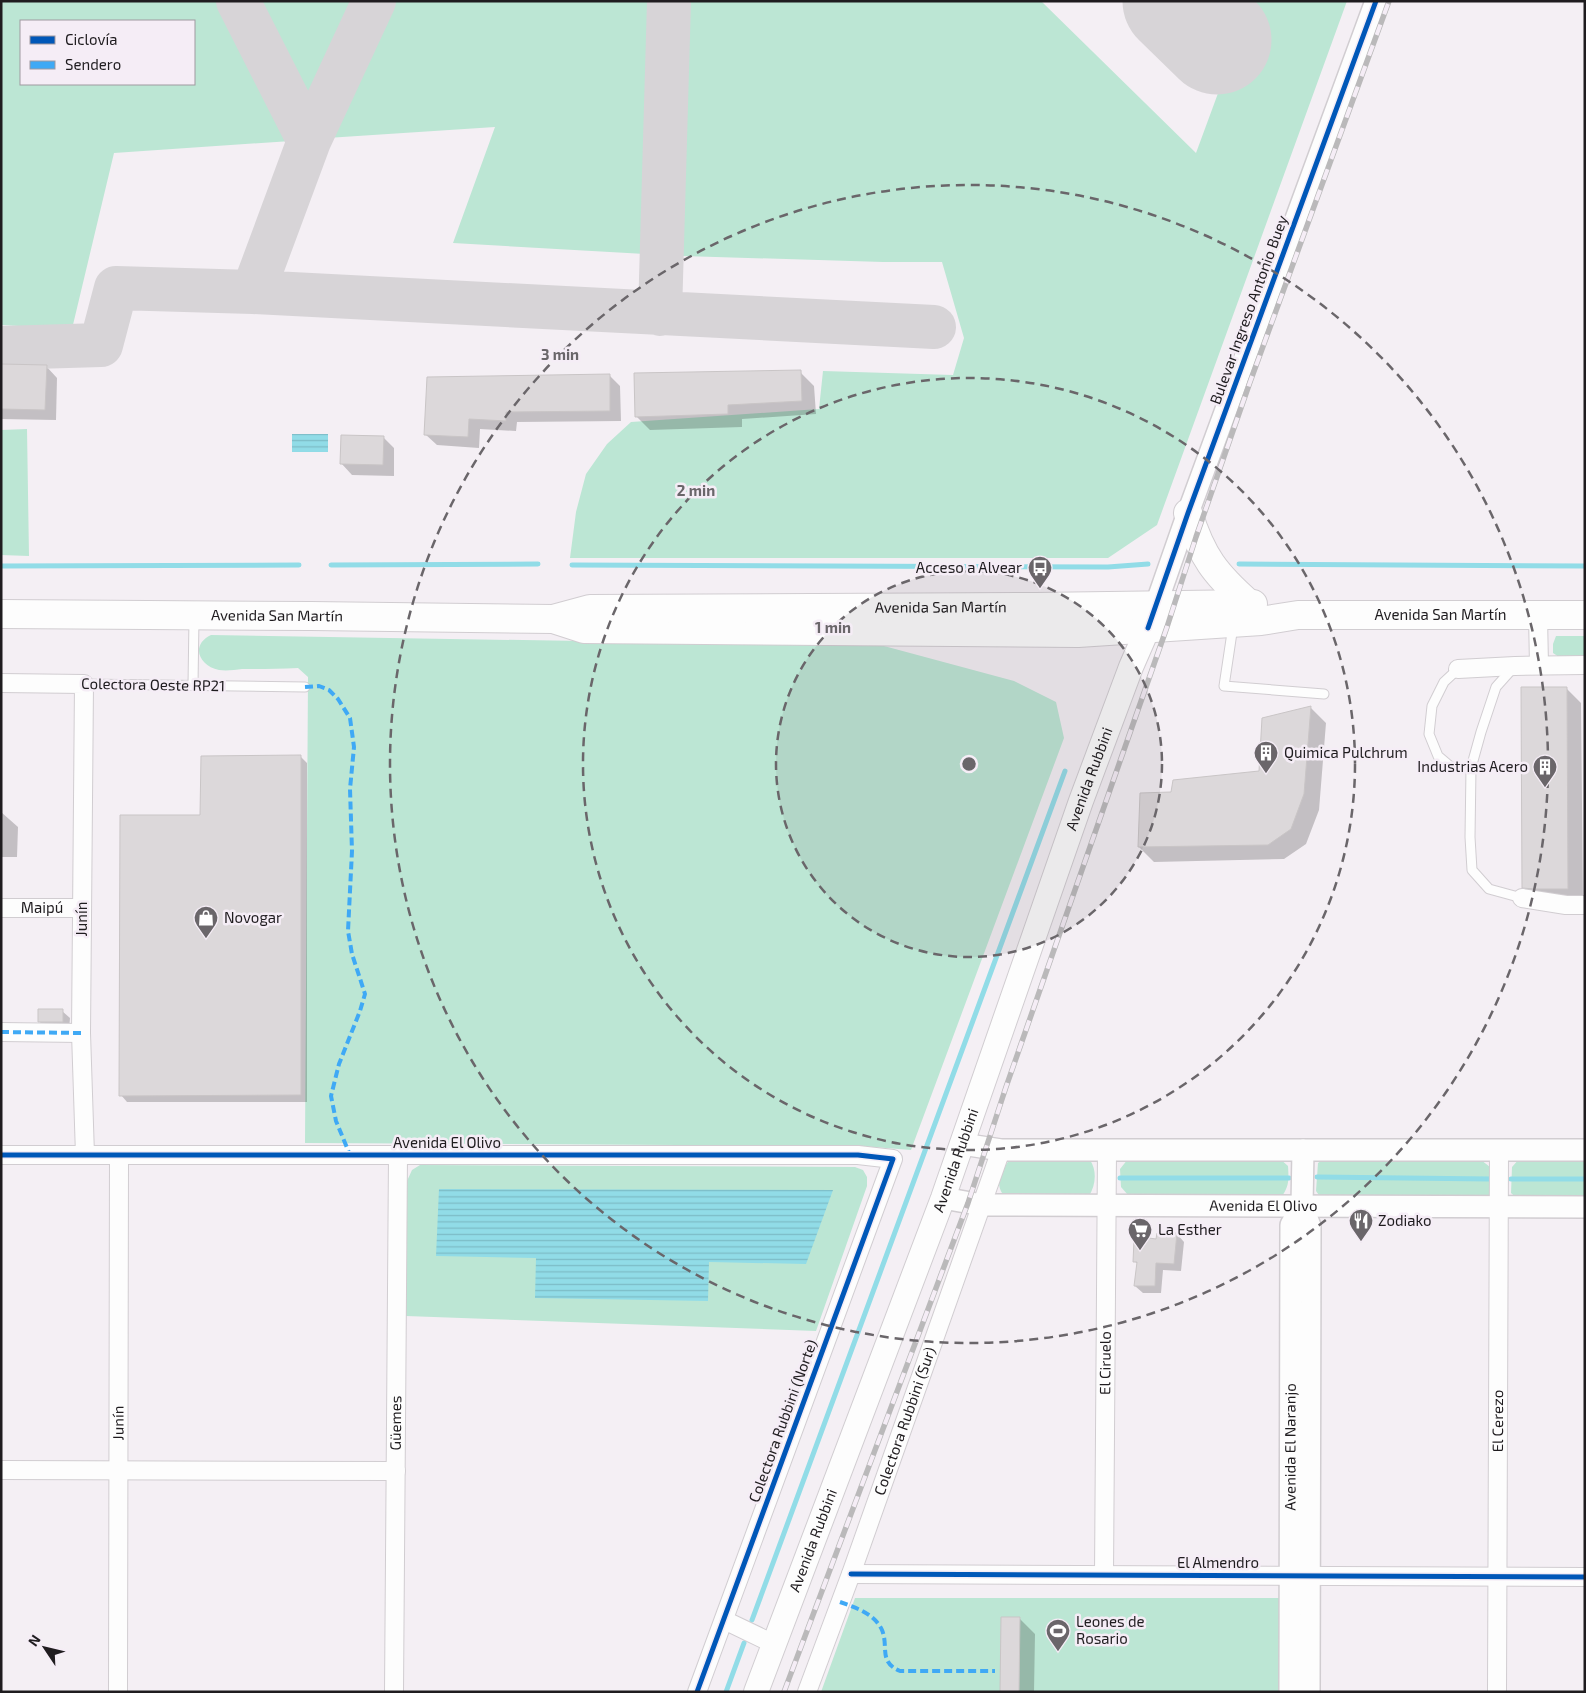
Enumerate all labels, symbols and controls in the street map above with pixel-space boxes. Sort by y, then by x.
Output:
legend [20,20,195,85]
text: Ciclovía [65,30,117,48]
text: Sendero [65,55,121,73]
street label: Bulevar Ingreso Antonio Buey [1205,213,1291,407]
text: 3 min [541,345,579,363]
text: 2 min [677,481,715,499]
bus stop icon: Acceso a Alvear [1027,555,1053,589]
place label: Acceso a Alvear [916,558,1022,576]
street label: Avenida San Martín [875,597,1007,616]
street label: Avenida San Martín [211,605,343,624]
street label: Avenida San Martín [1375,605,1507,623]
text: 1 min [815,618,851,636]
street label: Colectora Oeste RP21 [81,674,225,694]
street label: Avenida Rubbini [1061,725,1116,833]
building icon: Quimica Pulchrum [1253,740,1279,774]
place label: Quimica Pulchrum [1284,743,1408,762]
building icon: Industrias Acero [1532,754,1558,788]
centre of rings [960,755,978,773]
place label: Industrias Acero [1417,757,1528,775]
street label: Maipú [21,898,63,916]
street label: Junín [72,902,90,936]
shop icon: Novogar [193,905,219,939]
place label: Novogar [224,908,282,926]
street label: Avenida Rubbini [928,1106,981,1214]
street label: Avenida El Olivo [393,1133,501,1151]
street label: Avenida El Olivo [1209,1196,1317,1214]
restaurant icon: Zodiako [1348,1208,1374,1242]
place label: Zodiako [1378,1211,1432,1229]
supermarket icon: La Esther [1127,1217,1153,1251]
place label: La Esther [1158,1220,1222,1238]
street label: El Ciruelo [1095,1331,1114,1395]
street label: Colectora Rubbini (Norte) [744,1337,820,1504]
street label: Colectora Rubbini (Sur) [870,1344,939,1497]
street label: Avenida El Naranjo [1280,1383,1300,1511]
street label: El Cerezo [1488,1390,1506,1452]
street label: Güemes [386,1395,404,1451]
street label: Junín [108,1406,127,1440]
street label: Avenida Rubbini [785,1486,840,1594]
street label: El Almendro [1177,1553,1259,1571]
place label: Leones de Rosario [1076,1612,1145,1647]
sports icon: Leones de Rosario [1045,1618,1071,1652]
north arrow [20,1623,70,1673]
text: N [24,1631,44,1649]

